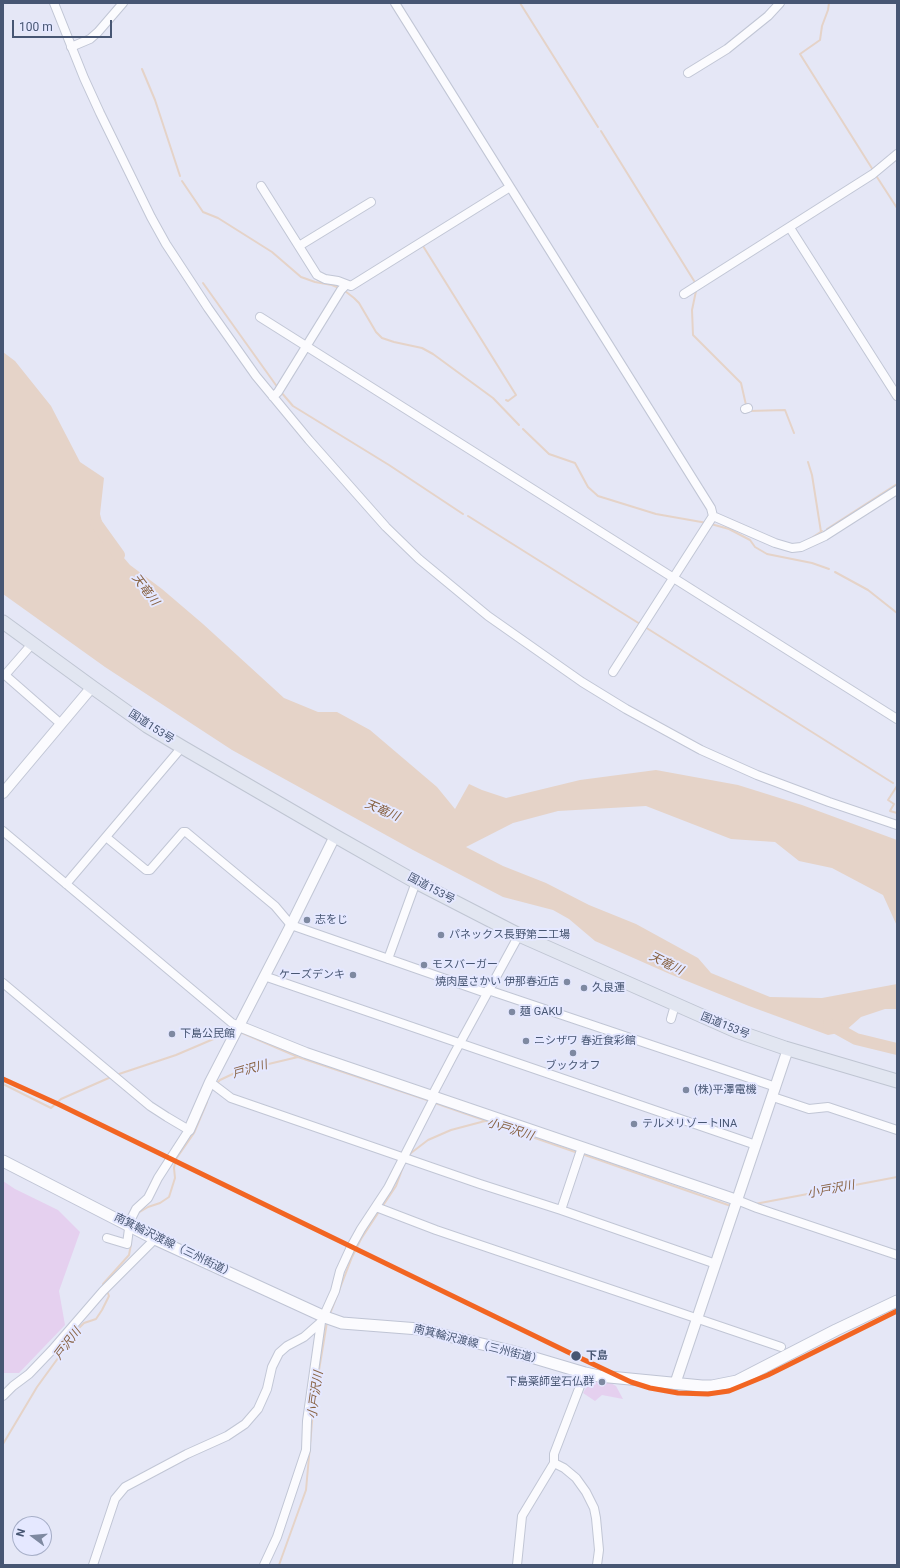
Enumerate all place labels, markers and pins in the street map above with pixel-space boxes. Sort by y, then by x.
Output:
place label: 志をじ [315,913,348,927]
marker: 志をじ [302,915,312,925]
place label: パネックス長野第二工場 [449,928,570,942]
marker: パネックス長野第二工場 [436,930,446,940]
place label: モスバーガー [432,958,498,972]
marker: モスバーガー [419,960,429,970]
place label: ケーズデンキ [279,968,345,982]
marker: ケーズデンキ [348,970,358,980]
place label: 焼肉屋さかい 伊那春近店 [435,975,559,989]
marker: 焼肉屋さかい 伊那春近店 [562,977,572,987]
place label: 久良運 [592,981,625,995]
marker: 久良運 [579,983,589,993]
place label: 麺 GAKU [520,1005,562,1019]
marker: 麺 GAKU [507,1007,517,1017]
place label: 下島公民館 [180,1027,235,1041]
marker: 下島公民館 [167,1029,177,1039]
place label: ニシザワ 春近食彩館 [534,1034,636,1048]
marker: ニシザワ 春近食彩館 [521,1036,531,1046]
marker: ブックオフ [568,1048,578,1058]
place label: ブックオフ [546,1059,600,1073]
place label: (株)平澤電機 [694,1083,757,1097]
marker: (株)平澤電機 [681,1085,691,1095]
place label: テルメリゾートINA [642,1117,737,1131]
marker: テルメリゾートINA [629,1119,639,1129]
marker: 下島 [569,1349,583,1363]
place label: 下島 [586,1349,608,1363]
place label: 下島薬師堂石仏群 [506,1375,594,1389]
marker: 下島薬師堂石仏群 [597,1377,607,1387]

